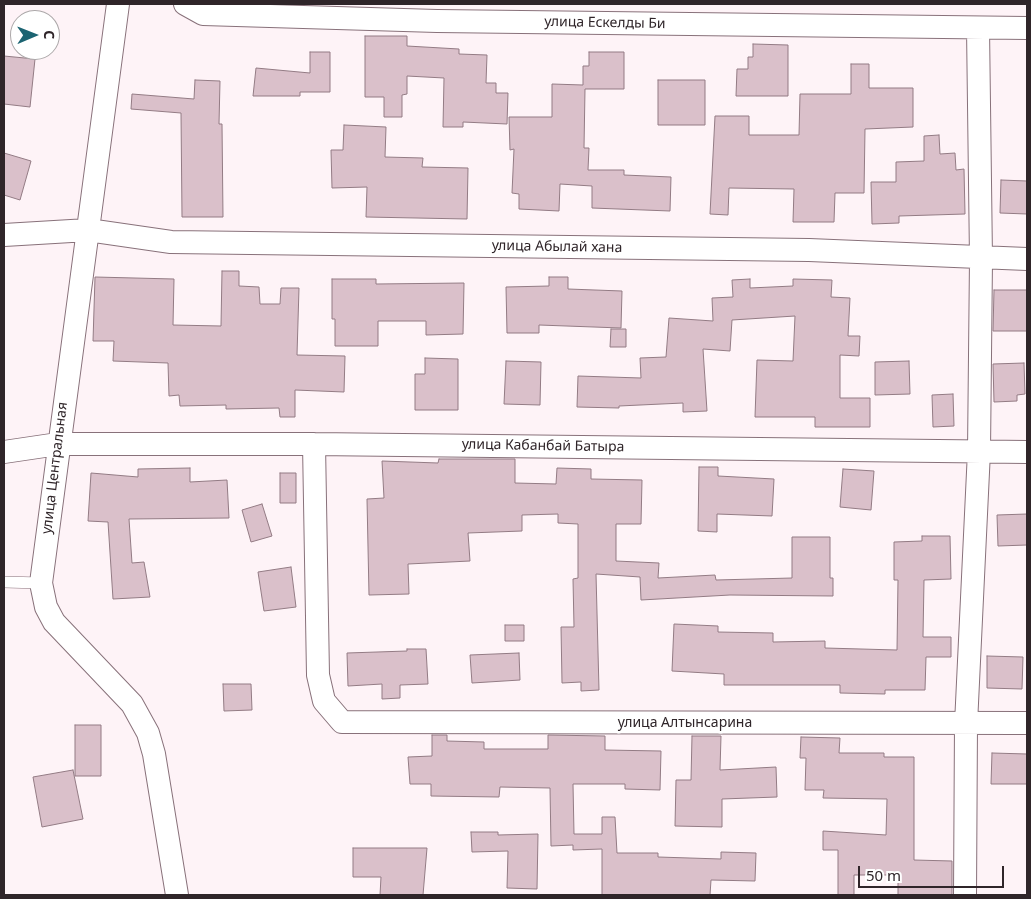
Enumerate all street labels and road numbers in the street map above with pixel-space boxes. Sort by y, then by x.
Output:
street label: улица Ескелды Би [544,14,666,32]
street label: улица Абылай хана [492,237,622,257]
street label: улица Центральная [39,401,71,535]
street label: улица Кабанбай Батыра [462,436,624,456]
street label: улица Алтынсарина [618,715,752,731]

